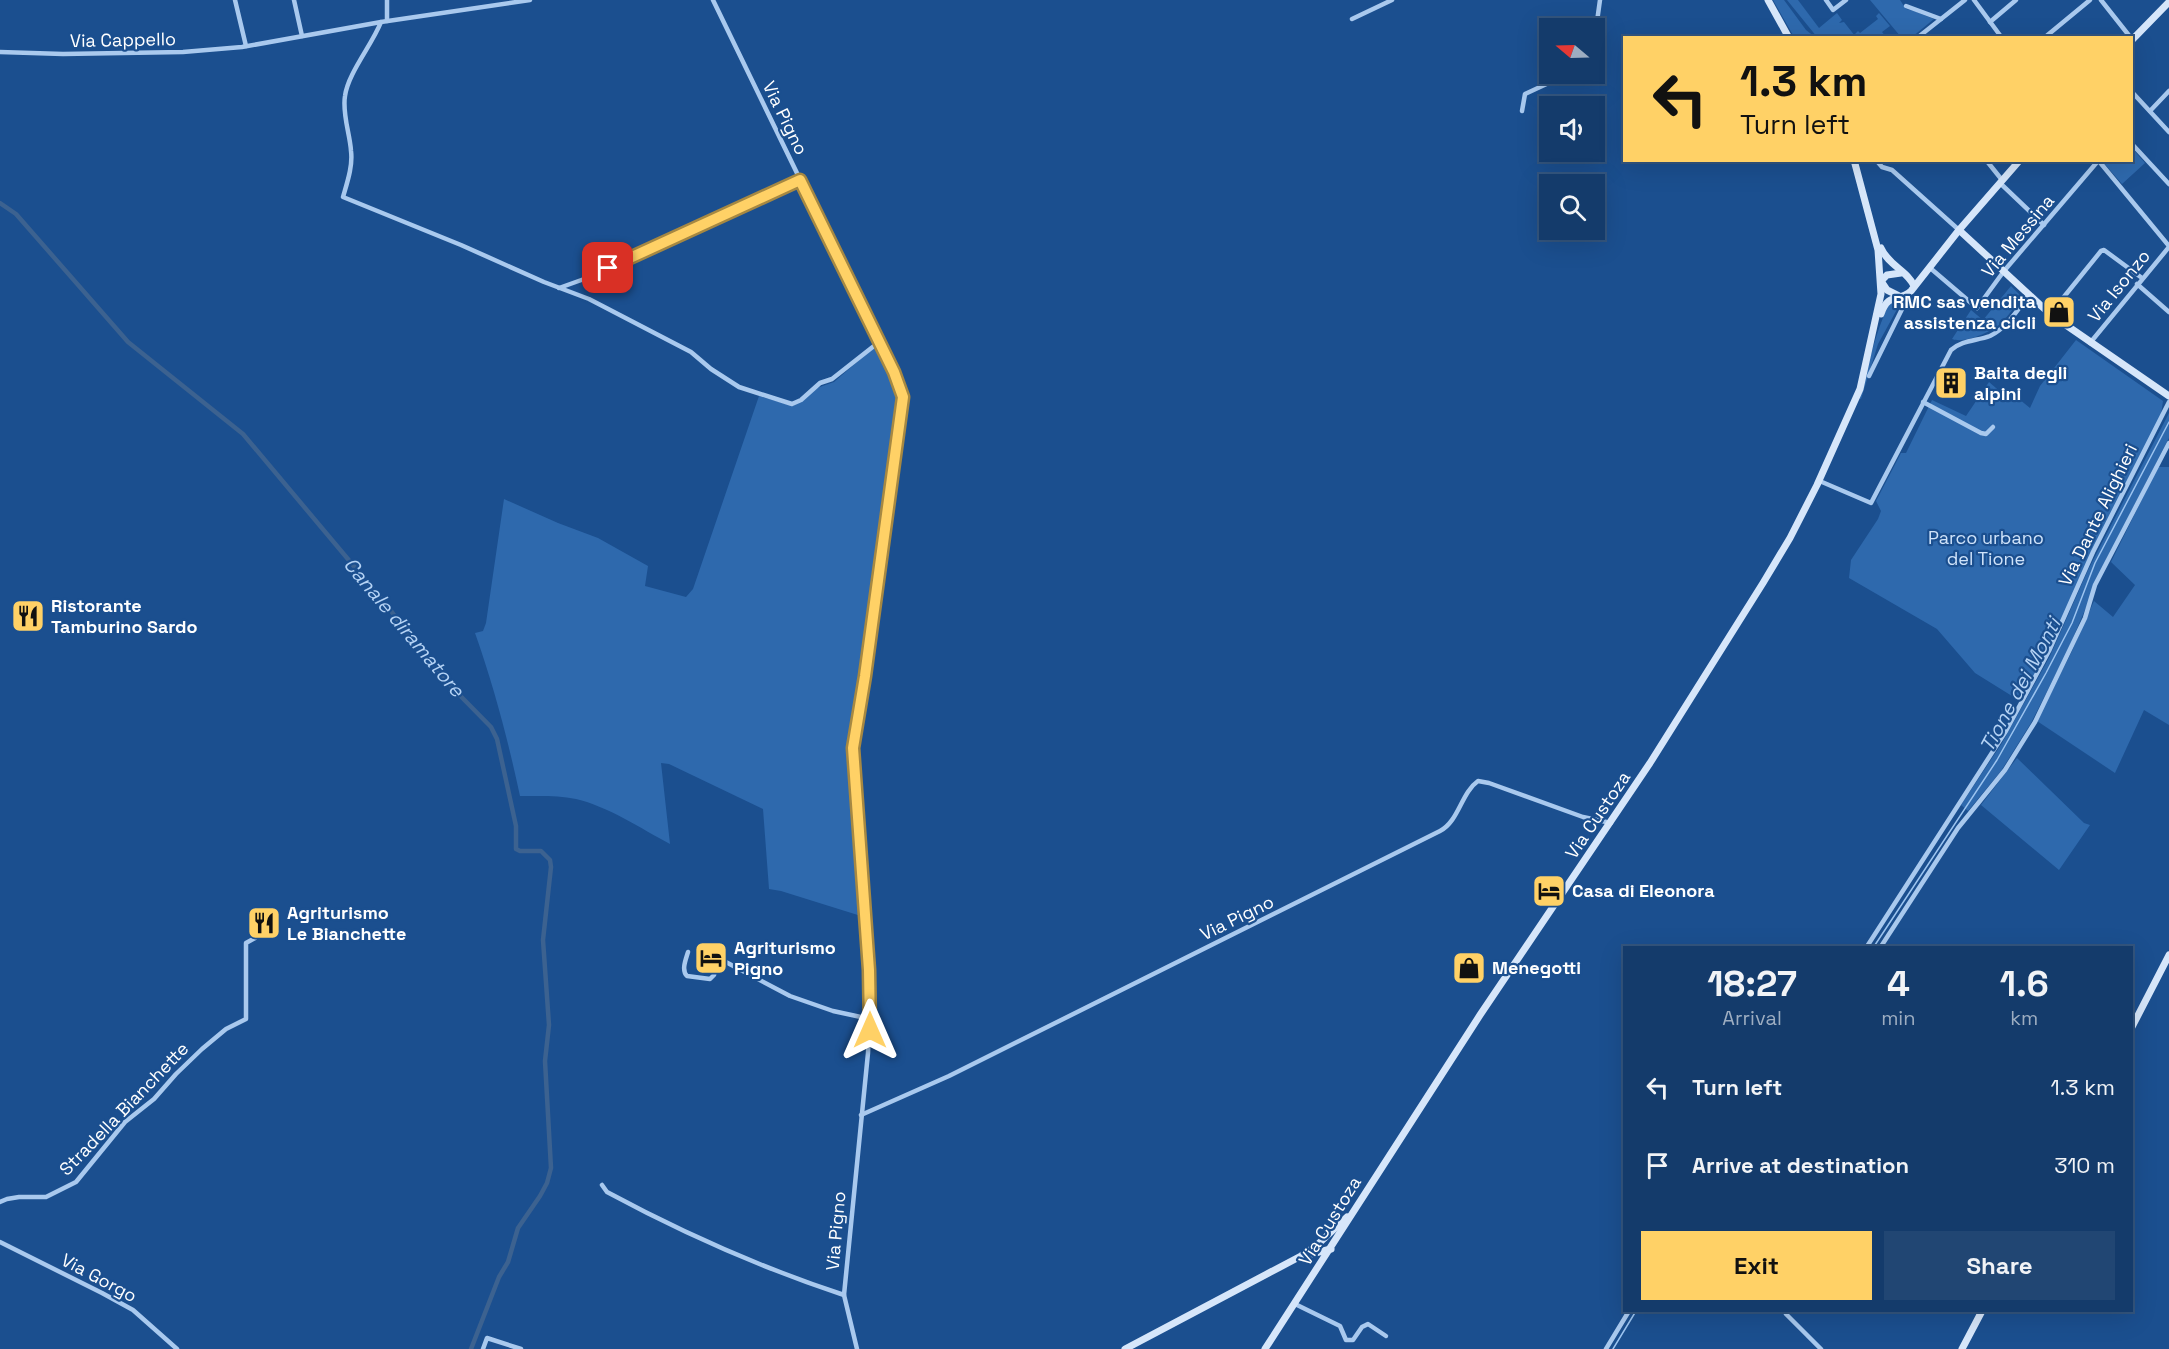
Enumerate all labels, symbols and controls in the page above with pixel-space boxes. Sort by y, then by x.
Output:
north arrow [1539,18,1605,84]
map controls [1539,18,1605,240]
street label: Via Cappello [70,27,176,52]
text: 1.3 km [1740,55,1867,108]
icon: left [1641,60,1719,138]
street label: Via Pigno [758,77,813,159]
button: sound [1539,96,1605,162]
text: Turn left [1740,107,1850,142]
button: search [1539,174,1605,240]
street label: Via Messina [1976,189,2059,282]
pin [582,242,633,293]
street label: Via Isonzo [2082,245,2155,327]
icon: arrive [591,251,624,284]
place label: RMC sas vendita assistenza cicli [1893,290,2037,334]
shop icon: RMC sas vendita assistenza cicli [2041,294,2077,330]
place label: Baita degli alpini [1974,361,2067,405]
building icon: Baita degli alpini [1933,365,1969,401]
street label: Via Dante Alighieri [2053,440,2142,590]
park label: Parco urbano del Tione [1928,526,2044,570]
water label: Canale diramatore [338,552,471,703]
place label: Ristorante Tamburino Sardo [51,594,198,638]
restaurant icon: Ristorante Tamburino Sardo [10,598,46,634]
water label: Tione dei Monti [1974,611,2067,757]
street label: Via Custoza [1560,766,1635,863]
hotel icon: Casa di Eleonora [1531,873,1567,909]
place label: Casa di Eleonora [1572,879,1715,902]
street label: Via Pigno [1196,890,1278,945]
place label: Agriturismo Le Bianchette [287,901,406,945]
restaurant icon: Agriturismo Le Bianchette [246,905,282,941]
place label: Agriturismo Pigno [734,936,836,980]
hotel icon: Agriturismo Pigno [693,940,729,976]
shop icon: Menegotti [1451,950,1487,986]
place label: Menegotti [1492,956,1581,979]
text: 18:27 [1707,961,1797,1007]
text: 4 [1887,961,1910,1007]
text: 1.6 [2000,961,2049,1007]
position arrow [838,998,902,1062]
text: Arrival [1722,1005,1782,1031]
text: min [1881,1005,1916,1031]
text: km [2010,1005,2038,1031]
street label: Stradella Bianchette [54,1037,193,1180]
icon: left [1641,1071,1674,1104]
text: Turn left [1692,1073,1782,1101]
text: 1.3 km [2051,1073,2115,1101]
icon: arrive [1641,1149,1674,1182]
text: Arrive at destination [1692,1151,1909,1179]
text: 310 m [2054,1151,2115,1179]
street label: Via Custoza [1293,1172,1366,1270]
street label: Via Pigno [821,1190,850,1272]
button: Exit [1641,1231,1872,1300]
button: Share [1884,1231,2115,1300]
street label: Via Gorgo [57,1248,141,1307]

